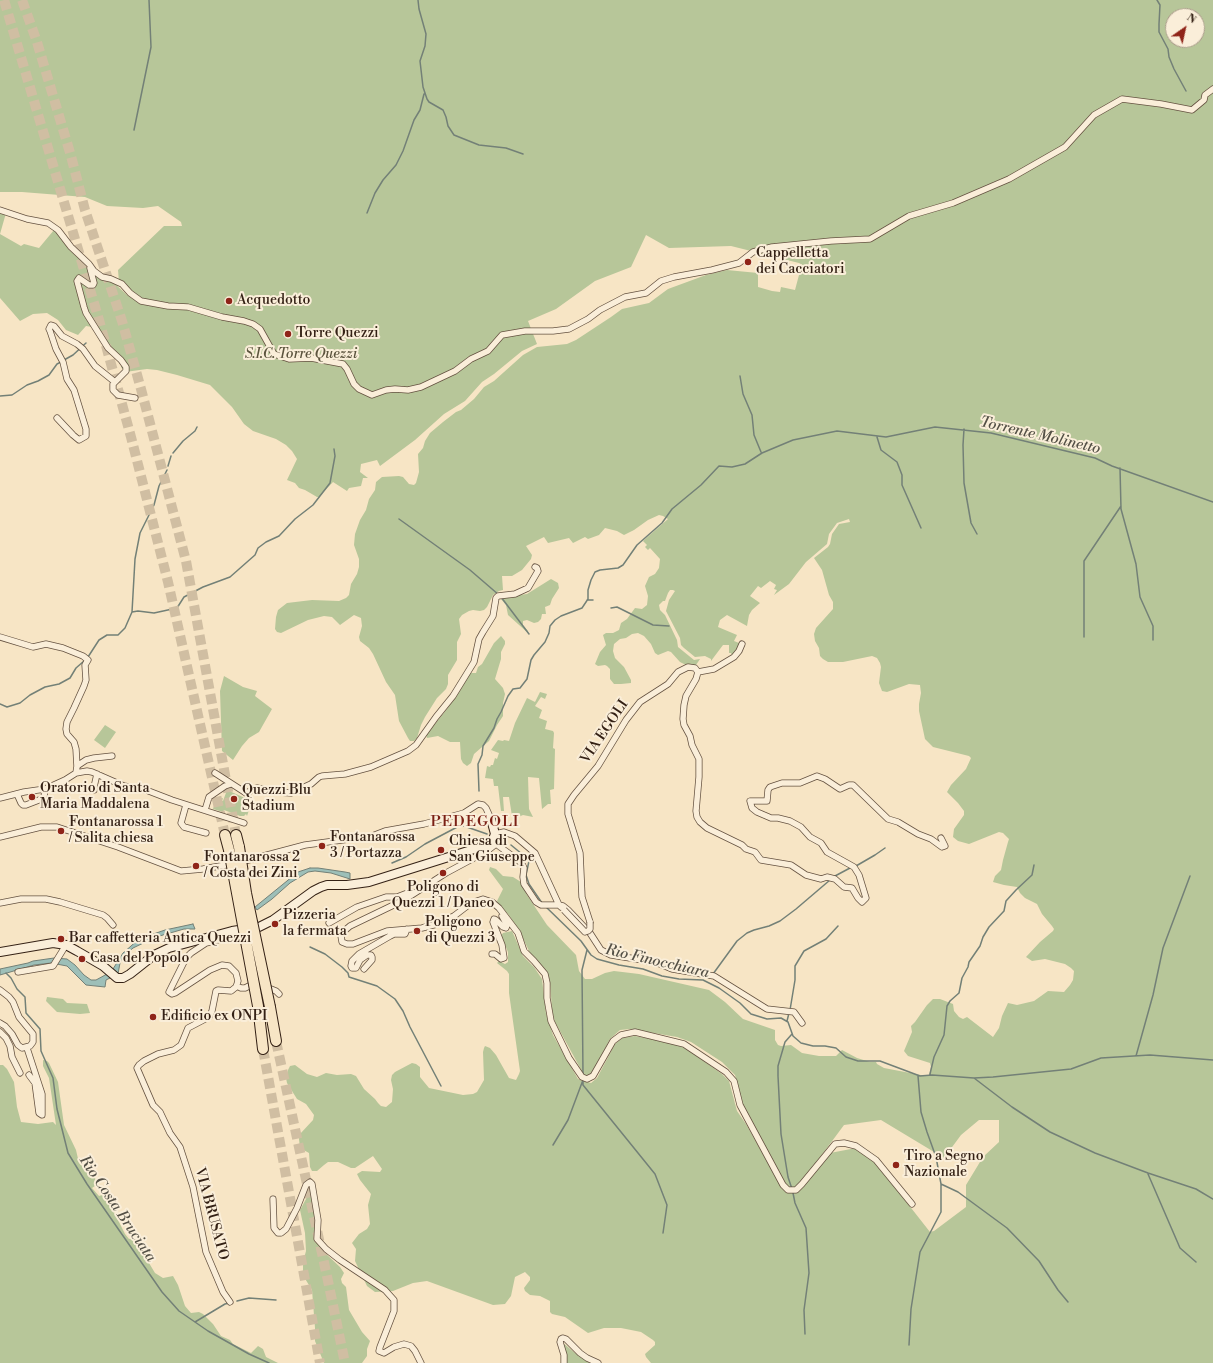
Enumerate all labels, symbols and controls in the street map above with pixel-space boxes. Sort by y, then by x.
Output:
north arrow [1165,8,1205,48]
text: N [1184,11,1199,27]
place label: Cappelletta dei Cacciatori [756,246,845,278]
marker: Cappelletta dei Cacciatori [743,257,753,267]
place label: Acquedotto [237,293,310,309]
marker: Acquedotto [224,296,234,306]
place label: Torre Quezzi [296,326,379,342]
marker: Torre Quezzi [283,329,293,339]
park label: S.I.C. Torre Quezzi [245,347,357,363]
water label: Torrente Molinetto [978,413,1102,459]
street label: VIA EGOLI [578,697,632,767]
place label: Oratorio di Santa Maria Maddalena [40,781,150,814]
place label: Quezzi Blu Stadium [242,783,311,816]
marker: Oratorio di Santa Maria Maddalena [27,792,37,802]
marker: Quezzi Blu Stadium [229,794,239,804]
district label: PEDEGOLI [430,813,520,831]
place label: Fontanarossa 1 / Salita chiesa [69,815,163,848]
marker: Fontanarossa 1 / Salita chiesa [56,826,66,836]
place label: Fontanarossa 3 / Portazza [330,830,415,862]
place label: Chiesa di San Giuseppe [449,834,535,866]
marker: Fontanarossa 3 / Portazza [317,841,327,851]
marker: Chiesa di San Giuseppe [436,845,446,855]
place label: Fontanarossa 2 / Costa dei Zini [204,850,300,882]
marker: Fontanarossa 2 / Costa dei Zini [191,861,201,871]
marker: Poligono di Quezzi 1 / Daneo [438,868,448,878]
place label: Poligono di Quezzi 1 / Daneo [392,880,494,912]
place label: Pizzeria la fermata [283,908,347,940]
place label: Poligono di Quezzi 3 [425,915,495,948]
marker: Pizzeria la fermata [270,919,280,929]
marker: Poligono di Quezzi 3 [412,926,422,936]
place label: Bar caffetteria Antica Quezzi [69,931,251,947]
marker: Bar caffetteria Antica Quezzi [56,934,66,944]
water label: Rio Finocchiara [603,941,711,983]
place label: Casa del Popolo [90,951,189,967]
marker: Casa del Popolo [77,954,87,964]
place label: Edificio ex ONPI [161,1009,267,1025]
marker: Edificio ex ONPI [148,1012,158,1022]
place label: Tiro a Segno Nazionale [904,1149,984,1182]
water label: Rio Costa Bruciata [75,1152,159,1266]
marker: Tiro a Segno Nazionale [891,1160,901,1170]
street label: VIA BRUSATO [191,1166,231,1262]

